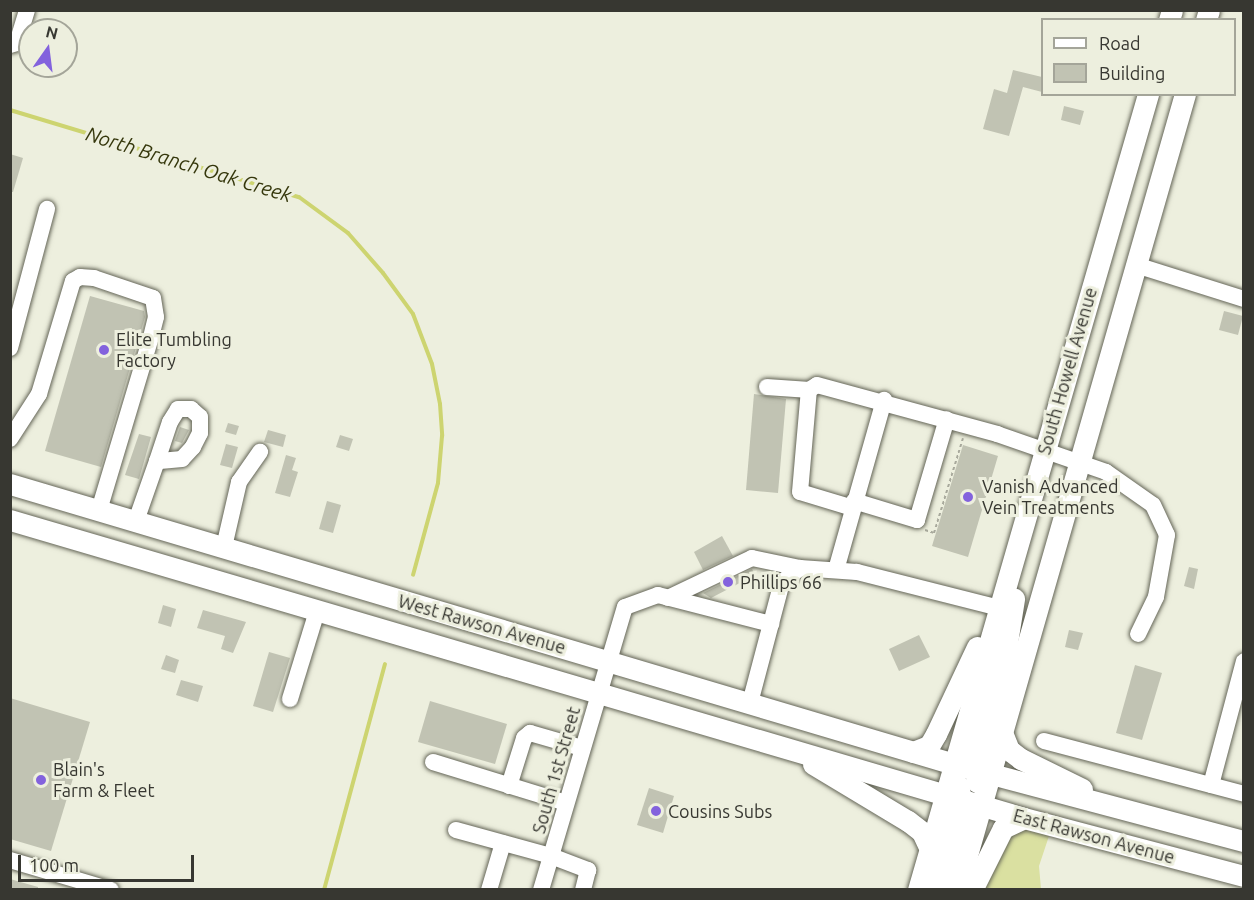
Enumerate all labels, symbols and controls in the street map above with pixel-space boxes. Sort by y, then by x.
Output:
north arrow [18,18,78,78]
legend [1041,18,1236,96]
text: N [44,22,60,43]
text: Road [1099,33,1141,53]
text: Building [1099,63,1165,83]
water label: North Branch Oak Creek [83,121,295,207]
street label: South Howell Avenue [1033,285,1101,457]
place label: Elite Tumbling Factory [116,329,232,372]
marker: Elite Tumbling Factory [97,343,111,357]
place label: Vanish Advanced Vein Treatments [982,476,1119,518]
marker: Vanish Advanced Vein Treatments [959,488,977,506]
place label: Phillips 66 [740,571,822,593]
marker: Phillips 66 [721,575,735,589]
street label: West Rawson Avenue [396,590,568,658]
street label: South 1st Street [528,704,584,836]
place label: Blain's Farm & Fleet [53,759,155,802]
marker: Blain's Farm & Fleet [34,773,48,787]
place label: Cousins Subs [668,800,772,822]
marker: Cousins Subs [649,804,663,818]
street label: East Rawson Avenue [1011,804,1177,868]
scale bar [21,843,196,881]
text: 100 m [29,855,79,875]

